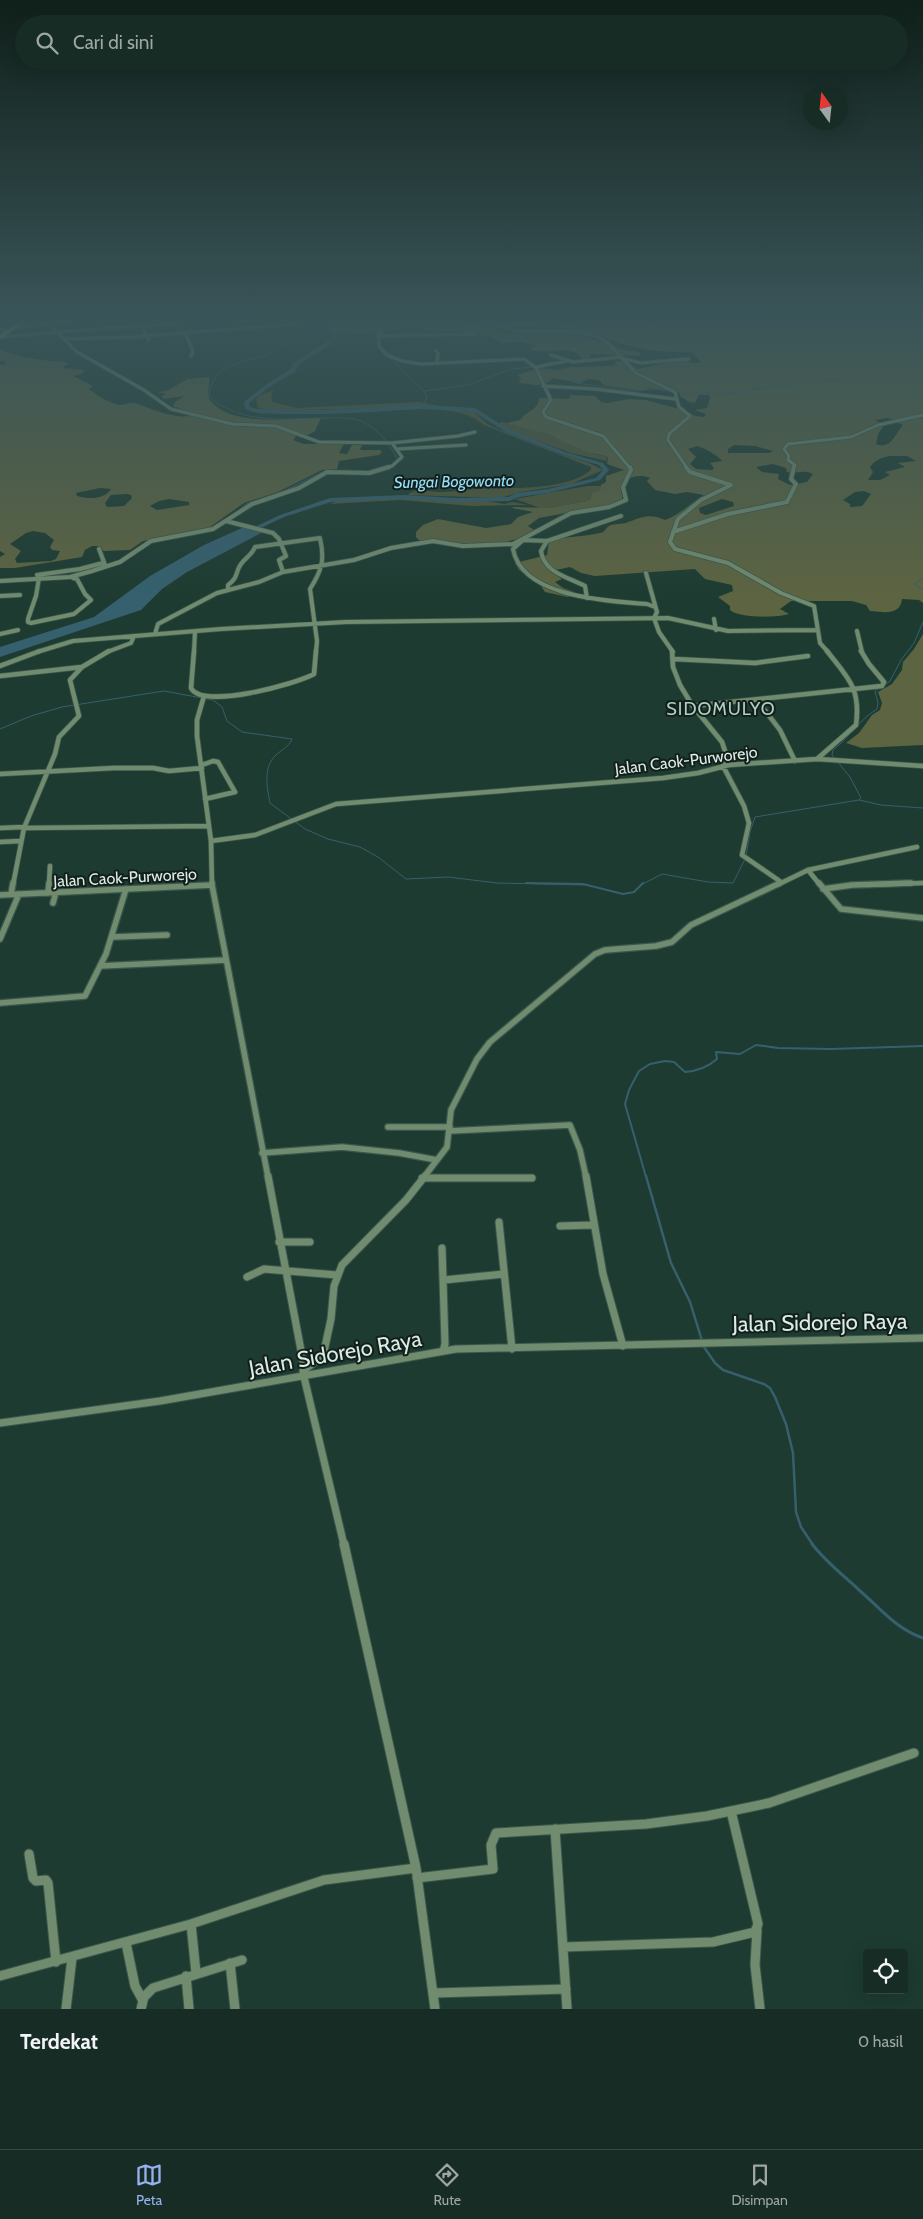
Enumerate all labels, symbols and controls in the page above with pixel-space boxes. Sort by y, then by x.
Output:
search box [15,15,908,70]
icon: search [33,29,61,57]
text: Cari di sini [73,31,154,54]
north arrow [803,85,848,130]
water label: Sungai Bogowonto [394,471,514,492]
district label: SIDOMULYO [666,698,776,720]
street label: Jalan Caok-Purworejo [613,742,759,779]
street label: Jalan Caok-Purworejo [52,864,197,891]
street label: Jalan Sidorejo Raya [731,1307,908,1338]
street label: Jalan Sidorejo Raya [246,1325,424,1382]
map controls [863,1949,908,1994]
button: locate [863,1949,908,1994]
text: Terdekat [20,2029,98,2054]
text: 0 hasil [858,2032,903,2051]
tab: Peta [135,2161,163,2209]
tab: Rute [433,2161,461,2209]
tab: Disimpan [731,2161,788,2209]

